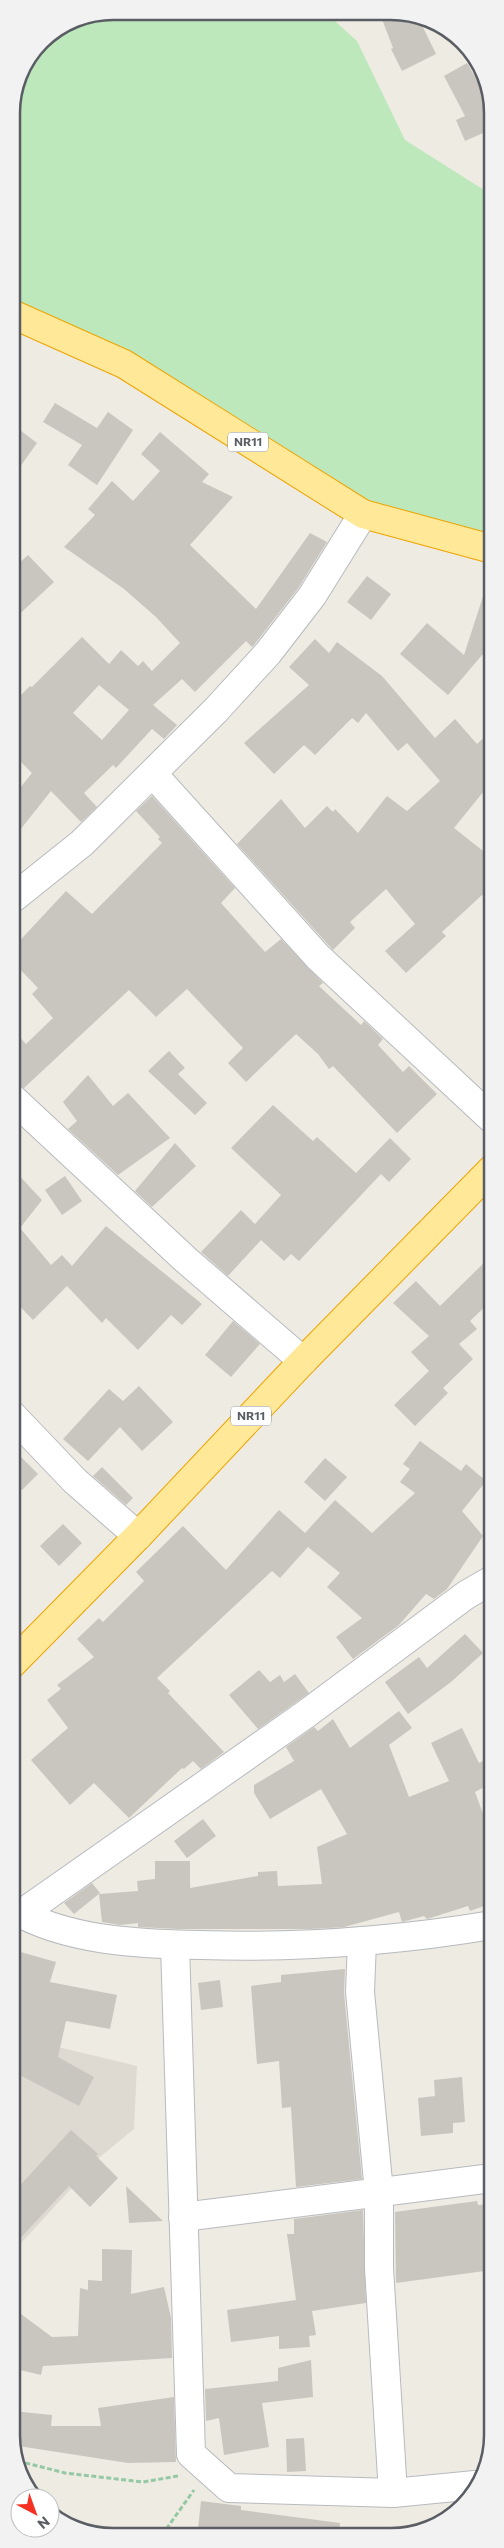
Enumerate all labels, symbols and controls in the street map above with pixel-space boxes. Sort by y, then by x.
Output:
road number: NR11 [228,432,268,452]
road number: NR11 [231,1406,271,1425]
north arrow [10,2488,60,2538]
text: N [34,2513,53,2533]

